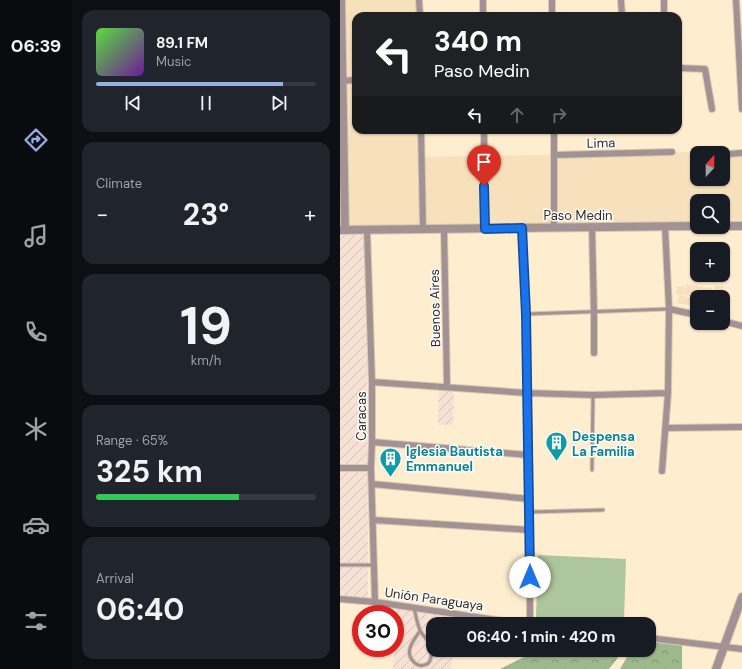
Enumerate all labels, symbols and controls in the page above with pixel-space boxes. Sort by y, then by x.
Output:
text: 340 m [434,23,522,60]
icon: left [368,28,420,80]
text: 89.1 FM [156,33,208,53]
text: 06:39 [11,34,61,58]
text: Music [156,53,191,70]
text: Paso Medin [434,59,530,83]
icon: previous [122,92,144,114]
icon: pause [195,92,217,114]
icon: next [268,92,290,114]
icon: left [464,104,486,126]
icon: ahead [506,104,528,126]
icon: right [548,104,570,126]
icon: directions [22,126,50,154]
street label: Lima [587,134,615,152]
pin [467,145,501,186]
north arrow [690,146,730,186]
map controls [690,146,730,330]
icon: arrive [473,151,495,173]
text: Climate [96,175,142,192]
button: search [690,194,730,234]
text: 23° [183,195,229,234]
text: − [96,200,108,229]
text: + [304,200,316,229]
street label: Paso Medin [543,207,613,224]
icon: music [22,222,50,250]
button: + [690,242,730,282]
street label: Buenos Aires [426,269,444,347]
button: − [690,290,730,330]
text: 19 [180,292,232,360]
icon: phone [22,318,50,346]
text: km/h [191,352,221,369]
street label: Caracas [353,391,370,441]
icon: climate [22,415,50,443]
place label: Despensa La Familia [572,428,635,460]
building icon: Despensa La Familia [543,430,569,463]
text: Range · 65% [96,432,168,449]
place label: Iglesia Bautista Emmanuel [406,443,503,475]
building icon: Iglesia Bautista Emmanuel [377,445,403,478]
text: 325 km [96,452,203,491]
icon: car [22,511,50,539]
position arrow [509,556,551,598]
text: Arrival [96,570,134,587]
street label: Unión Paraguaya [384,584,484,614]
text: 06:40 [96,590,184,629]
speed limit sign: 30 [352,605,404,657]
icon: filters [22,607,50,635]
text: 06:40 · 1 min · 420 m [467,627,615,647]

